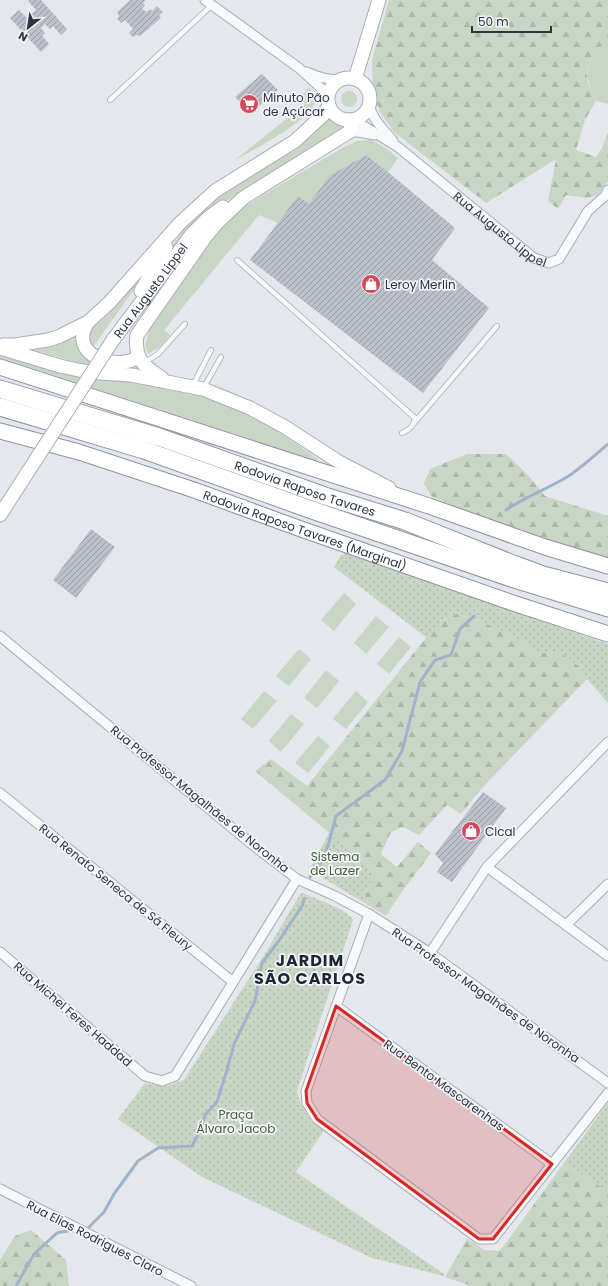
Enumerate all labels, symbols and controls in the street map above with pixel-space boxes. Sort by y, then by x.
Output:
north arrow [8,8,48,48]
scale bar [472,8,551,34]
text: 50 m [478,13,509,30]
text: N [15,28,31,46]
place label: Minuto Pão de Açúcar [263,89,330,120]
supermarket icon: Minuto Pão de Açúcar [238,93,260,115]
street label: Rua Augusto Lippel [450,187,549,270]
street label: Rua Augusto Lippel [109,239,191,341]
shop icon: Leroy Merlin [360,273,382,295]
place label: Leroy Merlin [385,276,456,293]
street label: Rodovia Raposo Tavares [232,456,378,520]
street label: Rodovia Raposo Tavares (Marginal) [201,486,409,574]
street label: Rua Professor Magalhães de Noronha [107,721,293,877]
street label: Rua Renato Seneca de Sá Fleury [36,820,196,954]
shop icon: Cical [460,820,482,842]
place label: Cical [485,823,516,840]
park label: Sistema de Lazer [310,848,360,879]
street label: Rua Professor Magalhães de Noronha [389,923,583,1067]
district label: JARDIM SÃO CARLOS [254,949,366,990]
street label: Rua Michel Feres Haddad [10,958,136,1070]
street label: Rua Bento Mascarenhas [380,1035,508,1135]
park label: Praça Álvaro Jacob [197,1106,275,1137]
street label: Rua Elias Rodrigues Claro [24,1196,167,1280]

